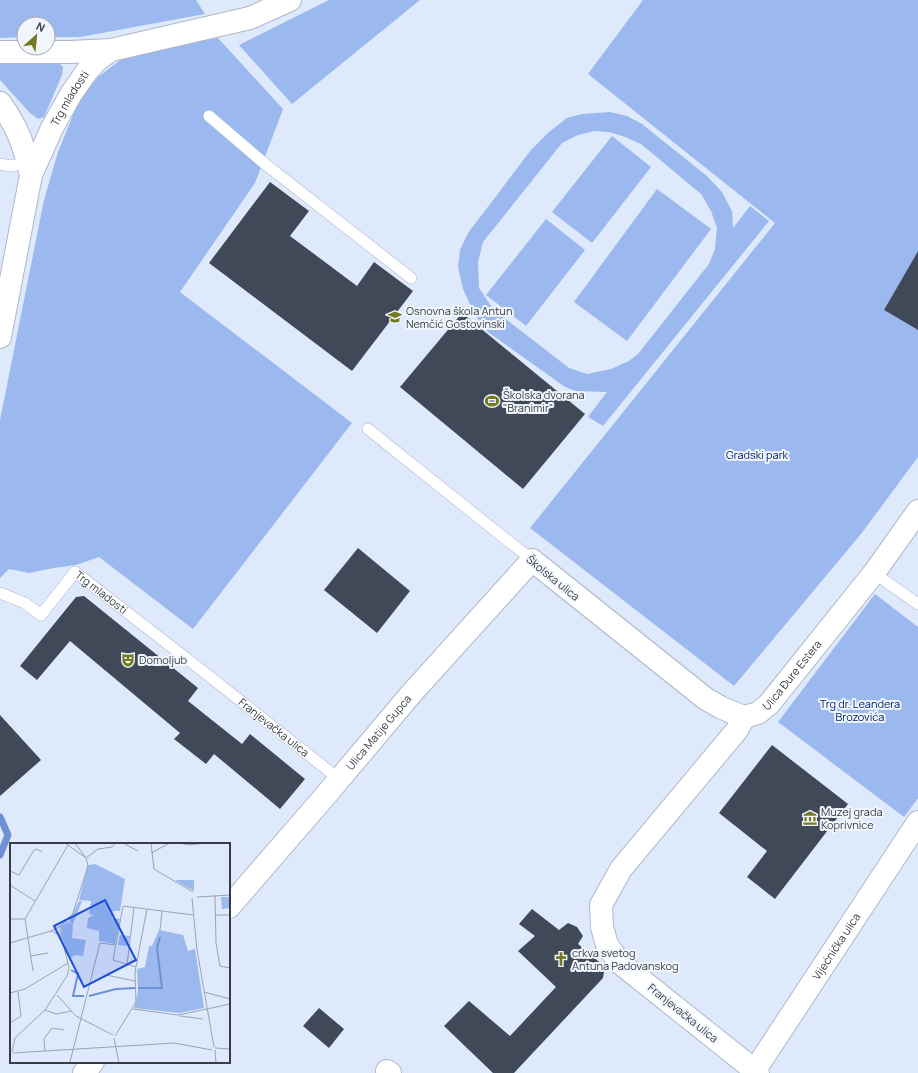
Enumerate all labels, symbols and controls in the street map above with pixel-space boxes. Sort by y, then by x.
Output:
north arrow [16,16,56,56]
text: N [34,18,48,35]
street label: Trg mladosti [47,67,92,128]
place label: Osnovna škola Antun Nemčić Gostovinski [406,303,512,331]
school or university icon: Osnovna škola Antun Nemčić Gostovinski [387,309,403,325]
place label: Školska dvorana "Branimir" [503,387,585,415]
sports icon: Školska dvorana "Branimir" [484,393,500,409]
park label: Gradski park [726,447,789,462]
street label: Školska ulica [523,551,583,604]
street label: Trg mladosti [72,567,131,617]
street label: Ulica Đure Estera [759,637,824,713]
theatre icon: Domoljub [120,652,136,668]
place label: Domoljub [139,652,188,667]
street label: Ulica Matije Gupca [342,691,414,773]
street label: Franjevačka ulica [236,694,312,760]
park label: Trg dr. Leandera Brozovića [820,696,900,724]
place label: Muzej grada Koprivnice [821,804,883,832]
museum icon: Muzej grada Koprivnice [802,810,818,826]
inset map [10,843,230,1063]
street label: Vijećnička ulica [808,910,863,982]
place label: crkva svetog Antuna Padovanskog [572,945,679,973]
church icon: crkva svetog Antuna Padovanskog [553,951,569,967]
street label: Franjevačka ulica [645,980,721,1045]

